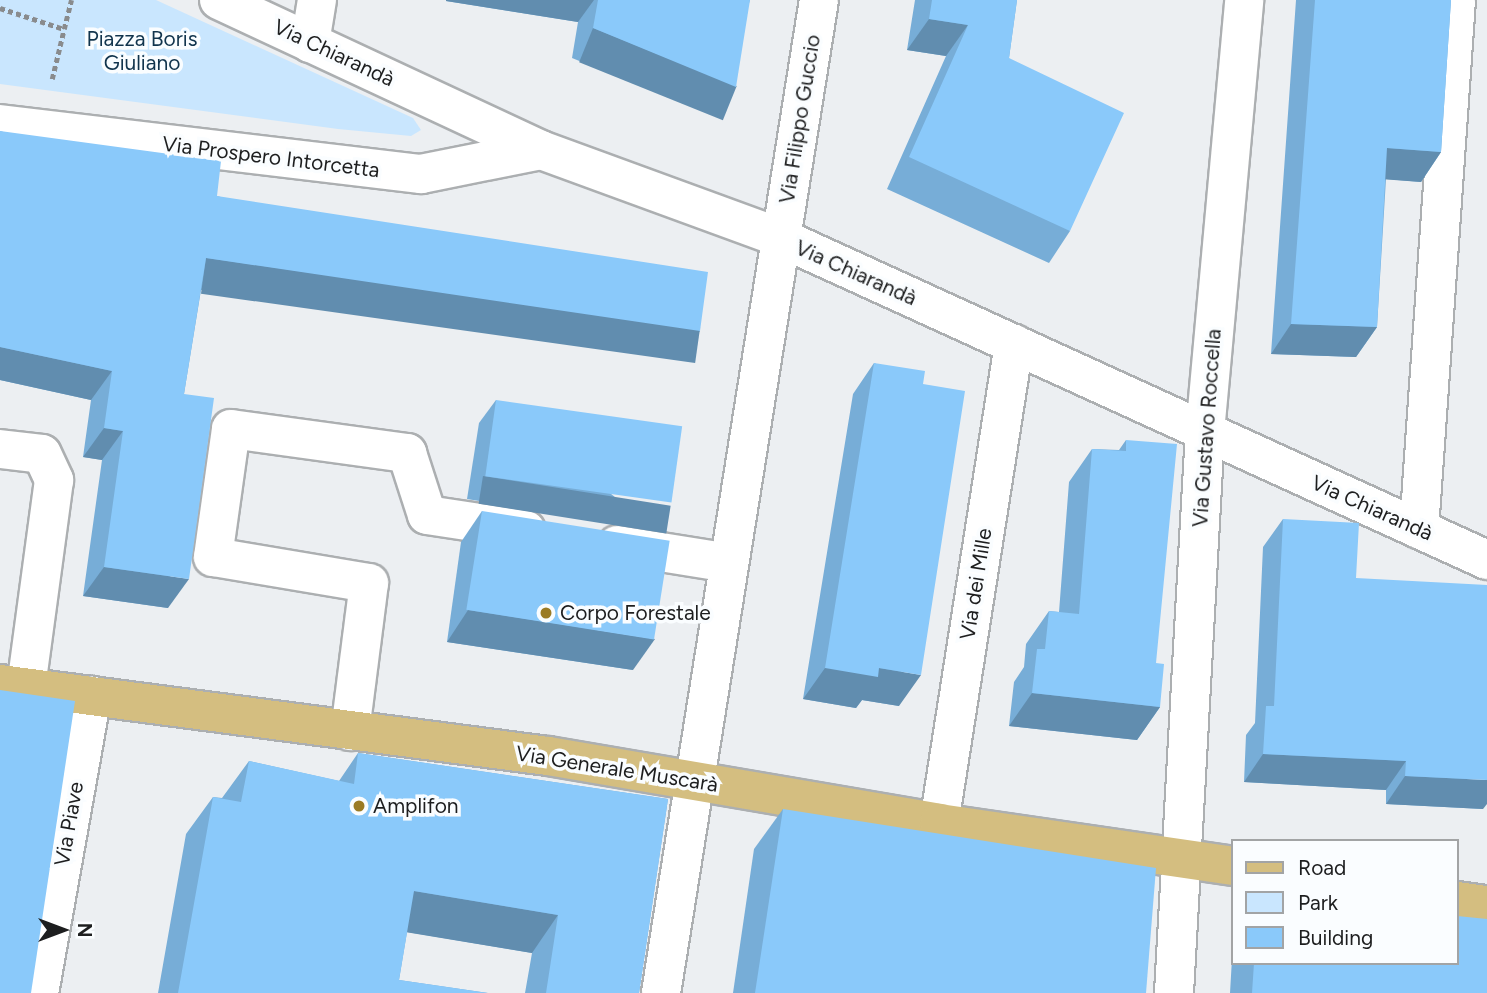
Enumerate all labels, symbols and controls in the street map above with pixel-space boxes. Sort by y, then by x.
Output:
street label: Via Chiarandà [270,14,398,92]
park label: Piazza Boris Giuliano [86,26,198,76]
street label: Via Filippo Guccio [774,33,826,205]
street label: Via Prospero Intorcetta [161,131,381,183]
street label: Via Chiarandà [791,235,921,311]
street label: Via Gustavo Roccella [1187,328,1227,528]
street label: Via Chiarandà [1307,470,1437,546]
street label: Via dei Mille [955,526,997,642]
place label: Corpo Forestale [560,600,711,626]
marker: Corpo Forestale [538,605,554,621]
street label: Via Generale Muscarà [514,741,720,797]
street label: Via Piave [49,780,89,868]
place label: Amplifon [373,793,459,819]
marker: Amplifon [351,798,367,814]
legend [1232,839,1459,965]
text: Road [1298,855,1346,880]
text: Park [1298,890,1338,915]
north arrow [28,895,98,965]
text: N [73,923,96,937]
text: Building [1298,925,1373,950]

